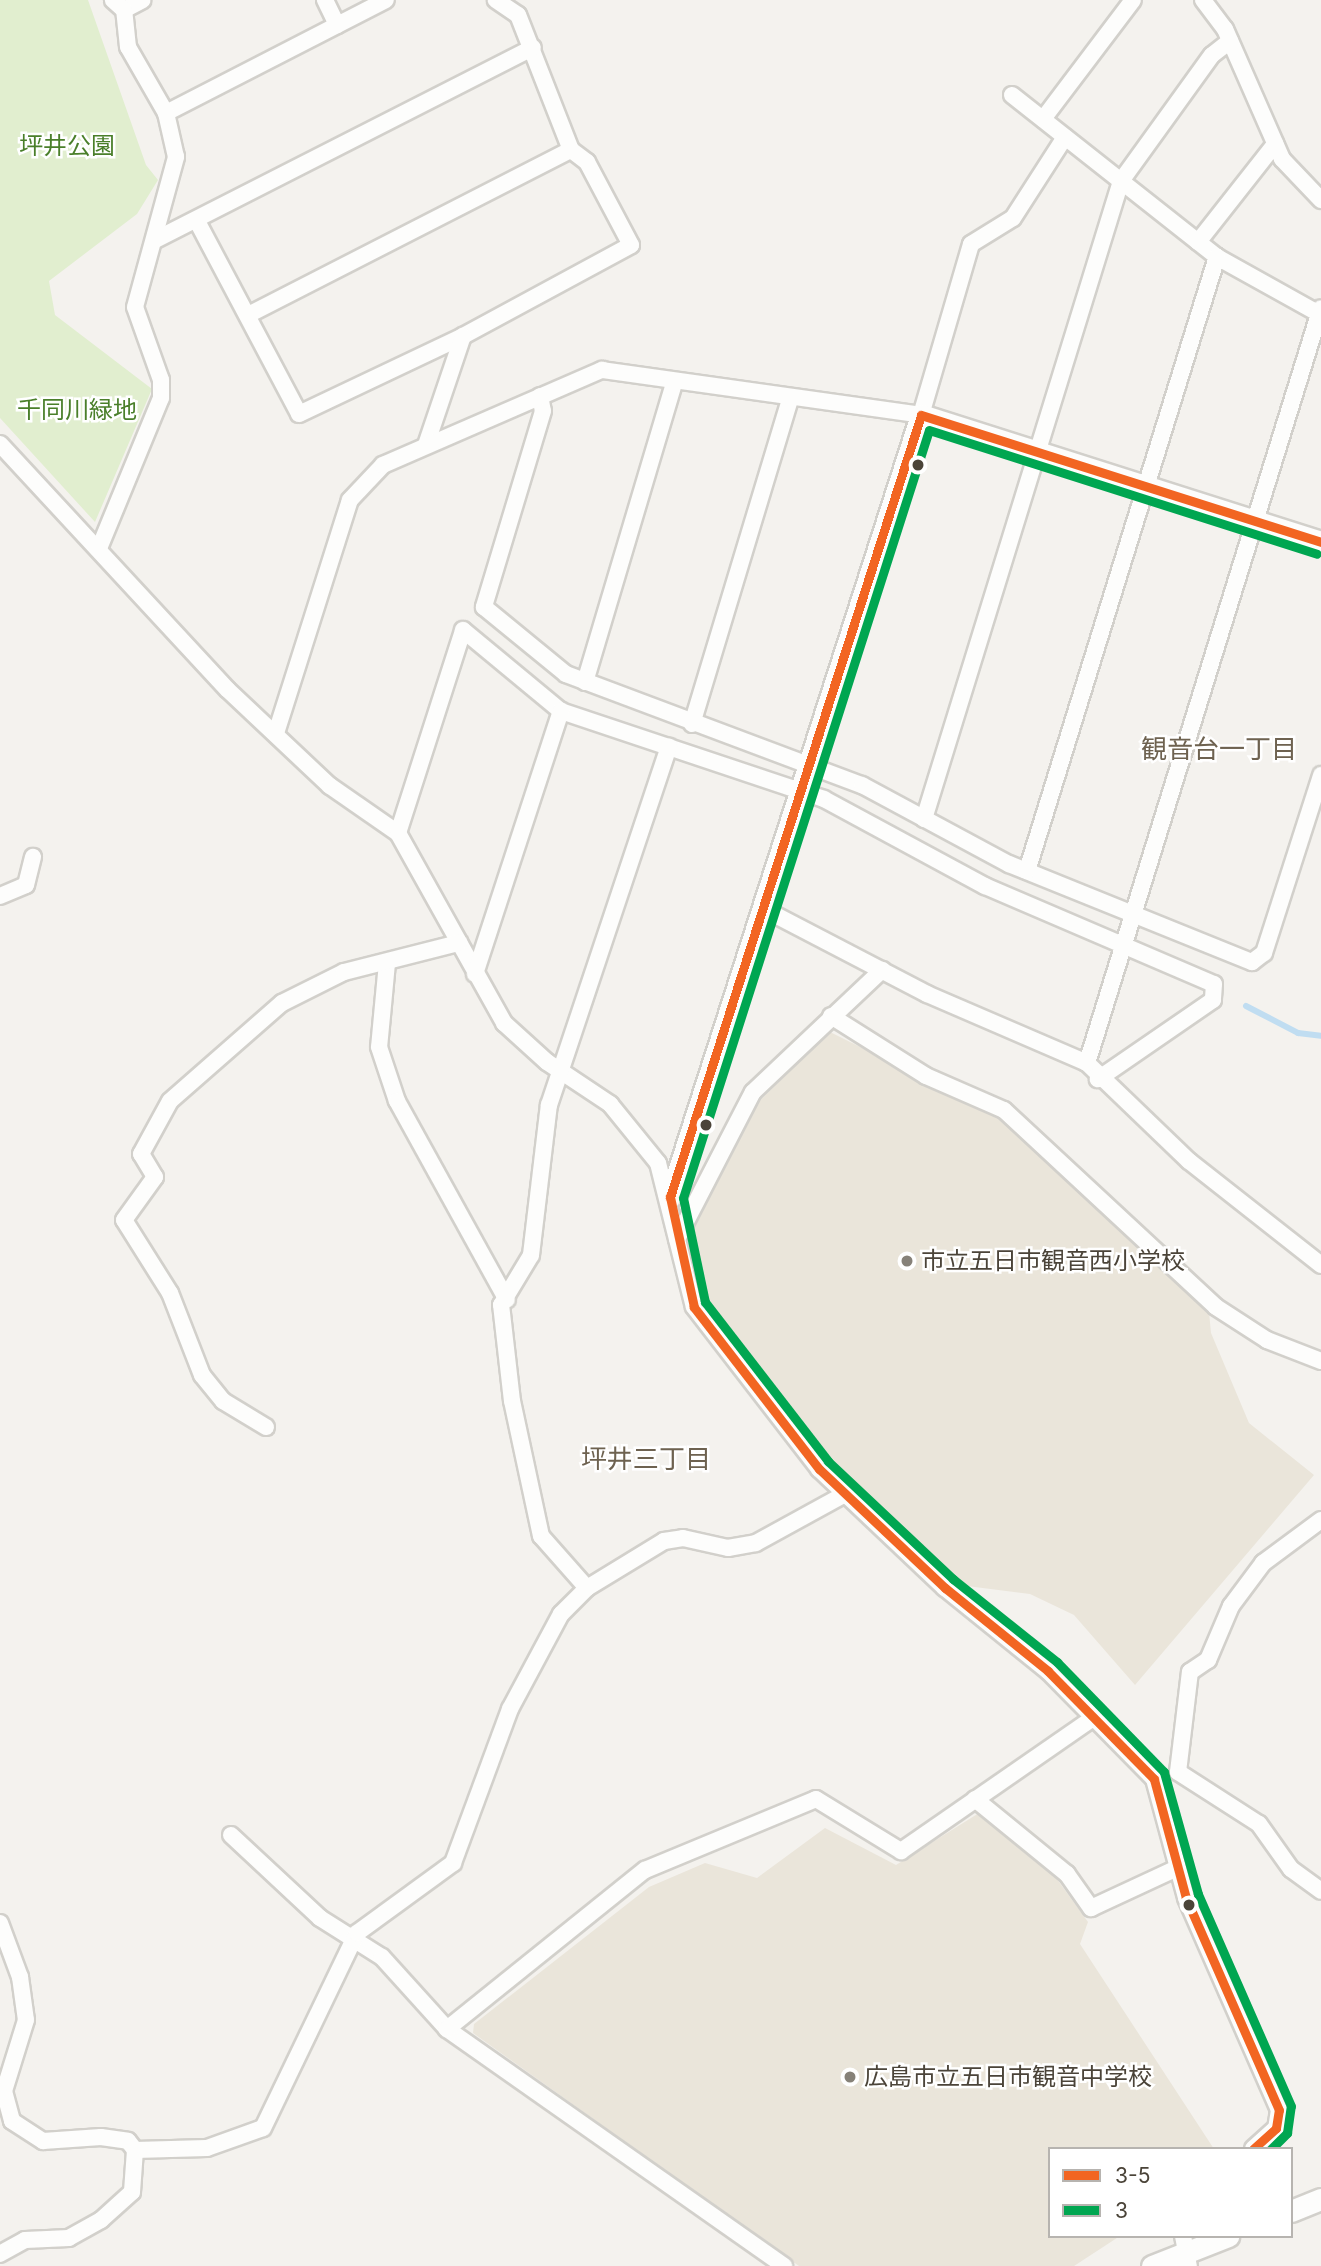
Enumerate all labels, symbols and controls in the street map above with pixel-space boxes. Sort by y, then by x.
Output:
park label: 坪井公園 [19,132,115,160]
park label: 千同川緑地 [17,396,137,424]
unlabelled marker [911,458,925,472]
district label: 観音台一丁目 [1141,733,1297,765]
unlabelled marker [699,1118,713,1132]
place label: 市立五日市観音西小学校 [921,1247,1185,1275]
marker: 市立五日市観音西小学校 [899,1253,915,1269]
district label: 坪井三丁目 [581,1443,711,1475]
unlabelled marker [1182,1898,1196,1912]
place label: 広島市立五日市観音中学校 [864,2063,1152,2091]
marker: 広島市立五日市観音中学校 [842,2069,858,2085]
legend [1048,2147,1293,2238]
text: 3-5 [1115,2163,1150,2188]
text: 3 [1115,2198,1128,2223]

